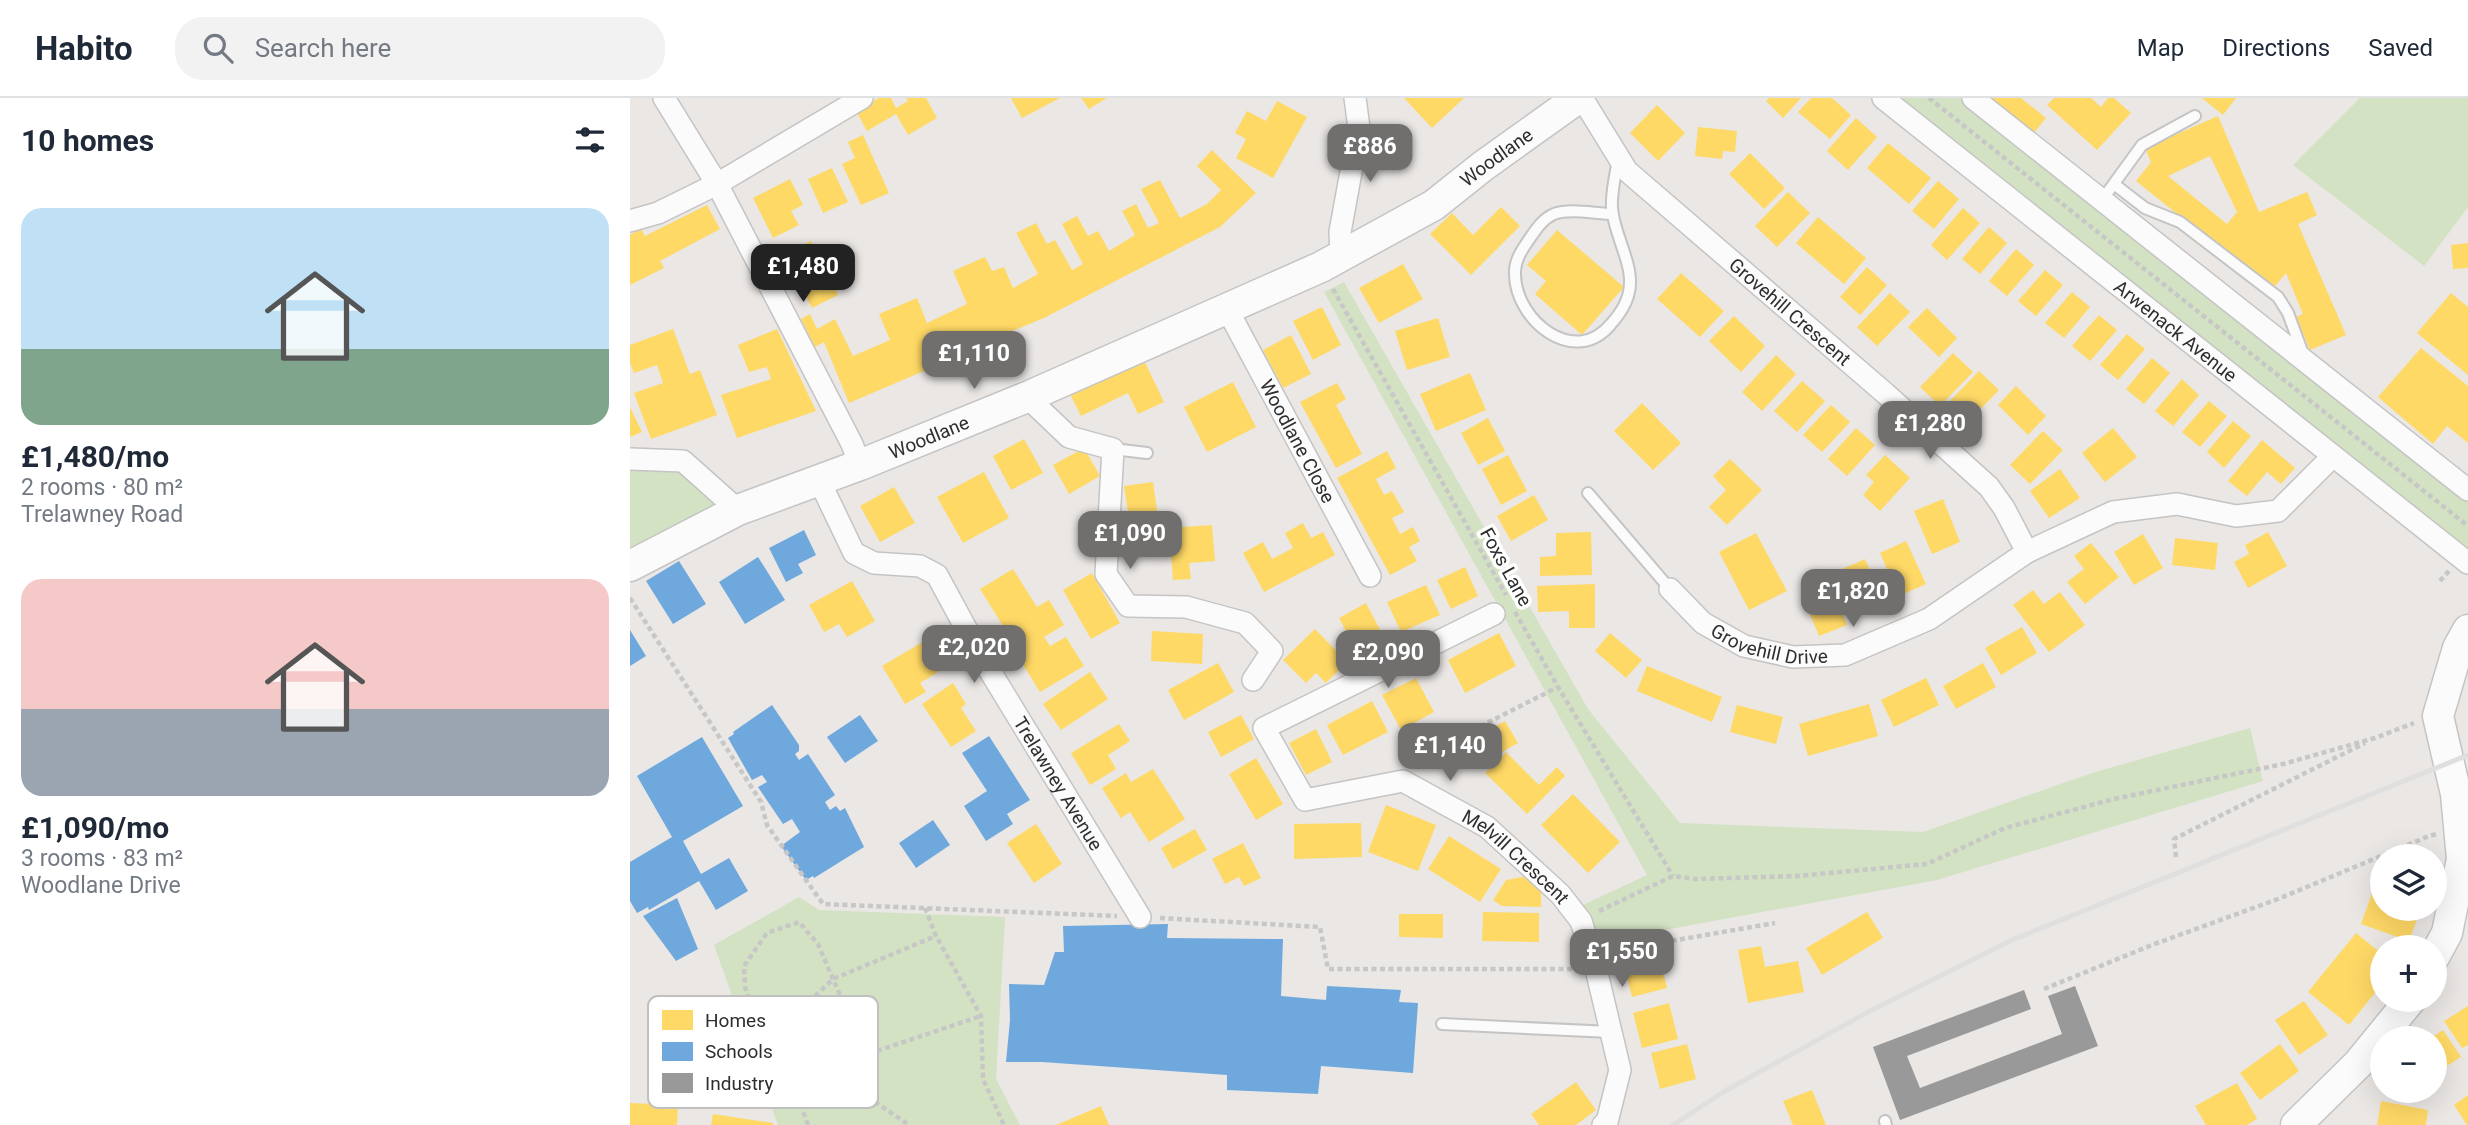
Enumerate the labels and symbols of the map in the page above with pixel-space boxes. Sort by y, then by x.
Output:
street label: Woodlane [1455,123,1537,191]
pin: £886 [1329,125,1411,184]
pin: £1,480 [746,244,860,304]
street label: Grovehill Crescent [1724,253,1856,370]
street label: Arwenack Avenue [2110,275,2242,387]
pin: £1,110 [917,331,1031,391]
street label: Woodlane Close [1255,375,1340,507]
pin: £1,280 [1873,402,1987,461]
street label: Woodlane [885,410,972,464]
pin: £1,090 [1073,512,1187,571]
street label: Foxs Lane [1475,524,1537,610]
pin: £1,820 [1796,570,1910,629]
street label: Grovehill Drive [1707,618,1828,669]
pin: £2,020 [917,626,1031,685]
pin: £2,090 [1331,630,1445,690]
street label: Trelawney Avenue [1009,712,1108,855]
pin: £1,140 [1393,724,1507,783]
street label: Melvill Crescent [1458,804,1575,908]
pin: £1,550 [1565,930,1679,989]
legend [648,996,878,1108]
text: Homes [705,1009,766,1032]
text: Schools [705,1040,773,1063]
text: Industry [705,1072,773,1095]

